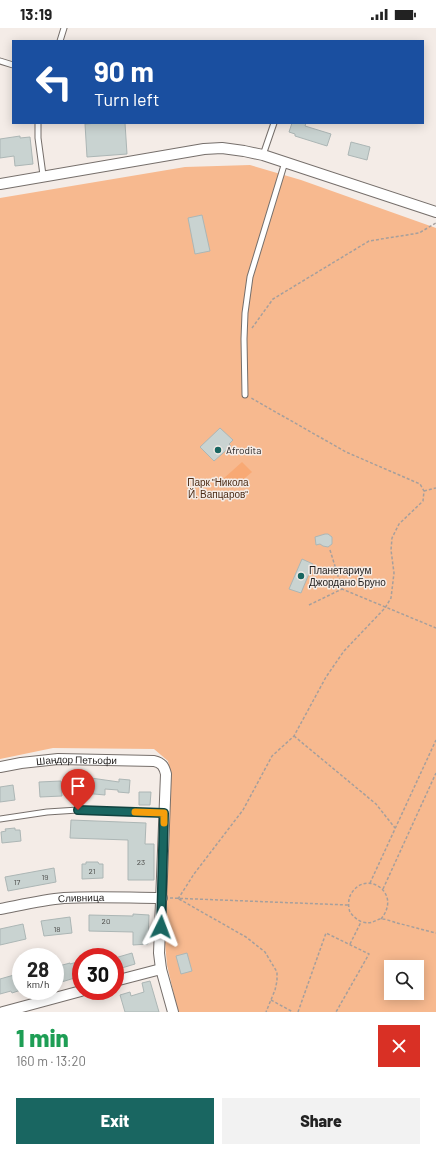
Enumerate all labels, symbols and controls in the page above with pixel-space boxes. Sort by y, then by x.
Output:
text: 13:19 [20,5,52,23]
text: 90 m [94,54,154,88]
icon: left [28,56,80,108]
text: Turn left [94,88,160,110]
place label: Afrodita [226,444,261,456]
marker: Afrodita [213,445,223,455]
park label: Парк "Никола Й. Вапцаров" [187,476,249,500]
place label: Планетариум Джордано Бруно [309,564,386,588]
marker: Планетариум Джордано Бруно [296,571,306,581]
street label: Шандор Петьофи [35,753,117,767]
pin [61,769,95,810]
icon: arrive [67,775,89,797]
house number: 23 [137,857,145,867]
house number: 21 [89,866,96,876]
house number: 19 [42,872,48,882]
house number: 17 [14,877,21,887]
street label: Сливница [57,891,105,905]
position arrow [140,906,182,948]
house number: 20 [102,916,110,926]
house number: 18 [54,924,60,934]
speed limit sign: 30 [72,948,124,1000]
text: 28 [27,957,49,981]
map controls [384,960,424,1000]
button: search [384,960,424,1000]
text: km/h [27,978,49,990]
text: 1 min [16,1023,69,1052]
button: close [378,1025,420,1067]
text: 160 m · 13:20 [16,1053,86,1069]
button: Exit [16,1098,214,1144]
button: Share [222,1098,420,1144]

